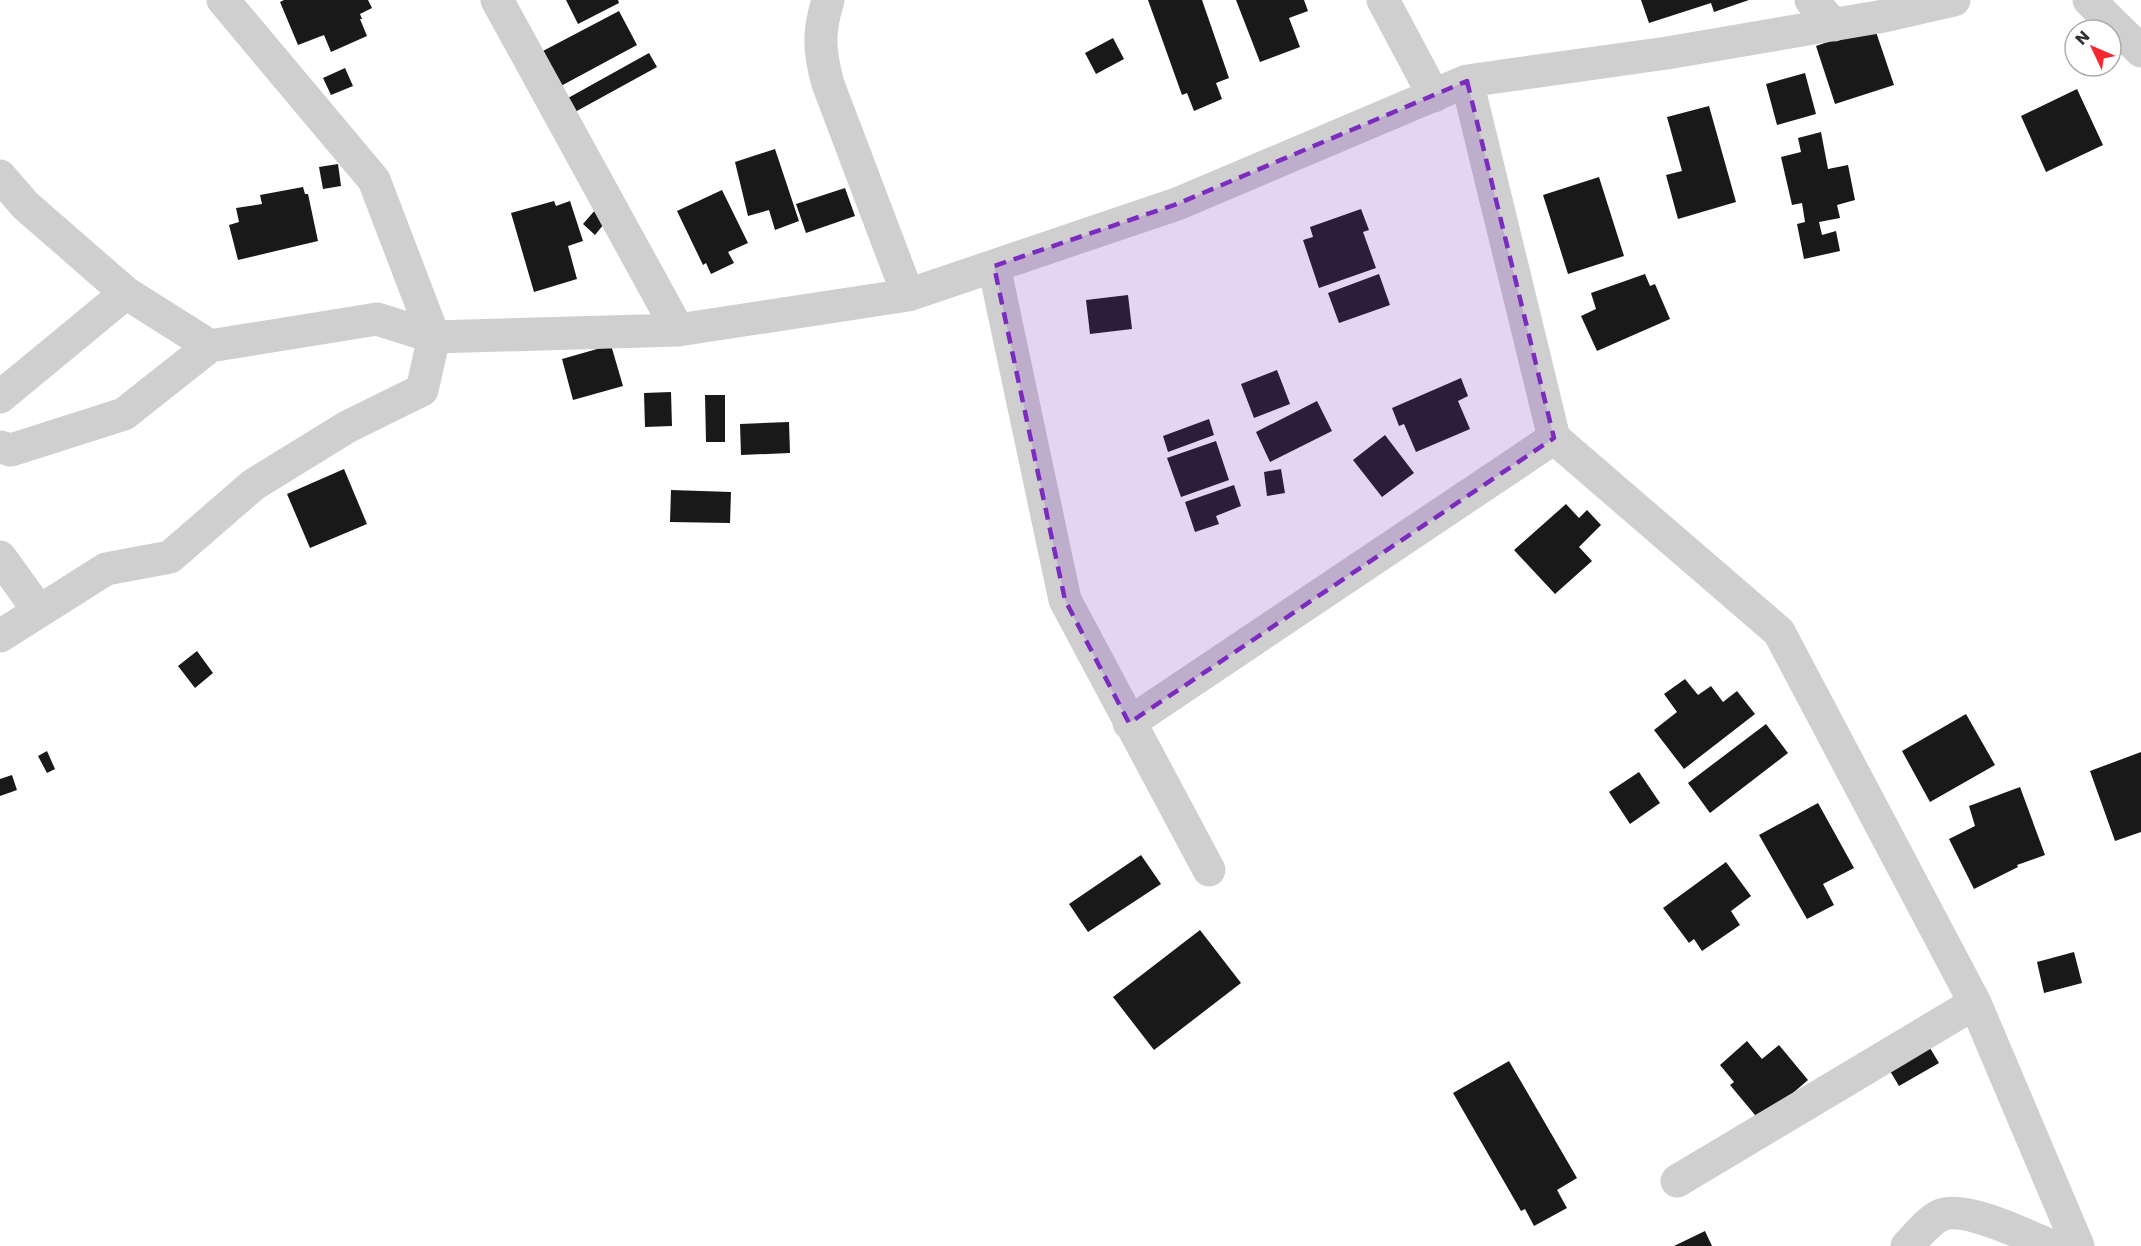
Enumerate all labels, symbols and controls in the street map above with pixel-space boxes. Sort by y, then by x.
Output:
north arrow [2063,18,2123,78]
text: N [2070,26,2095,50]

